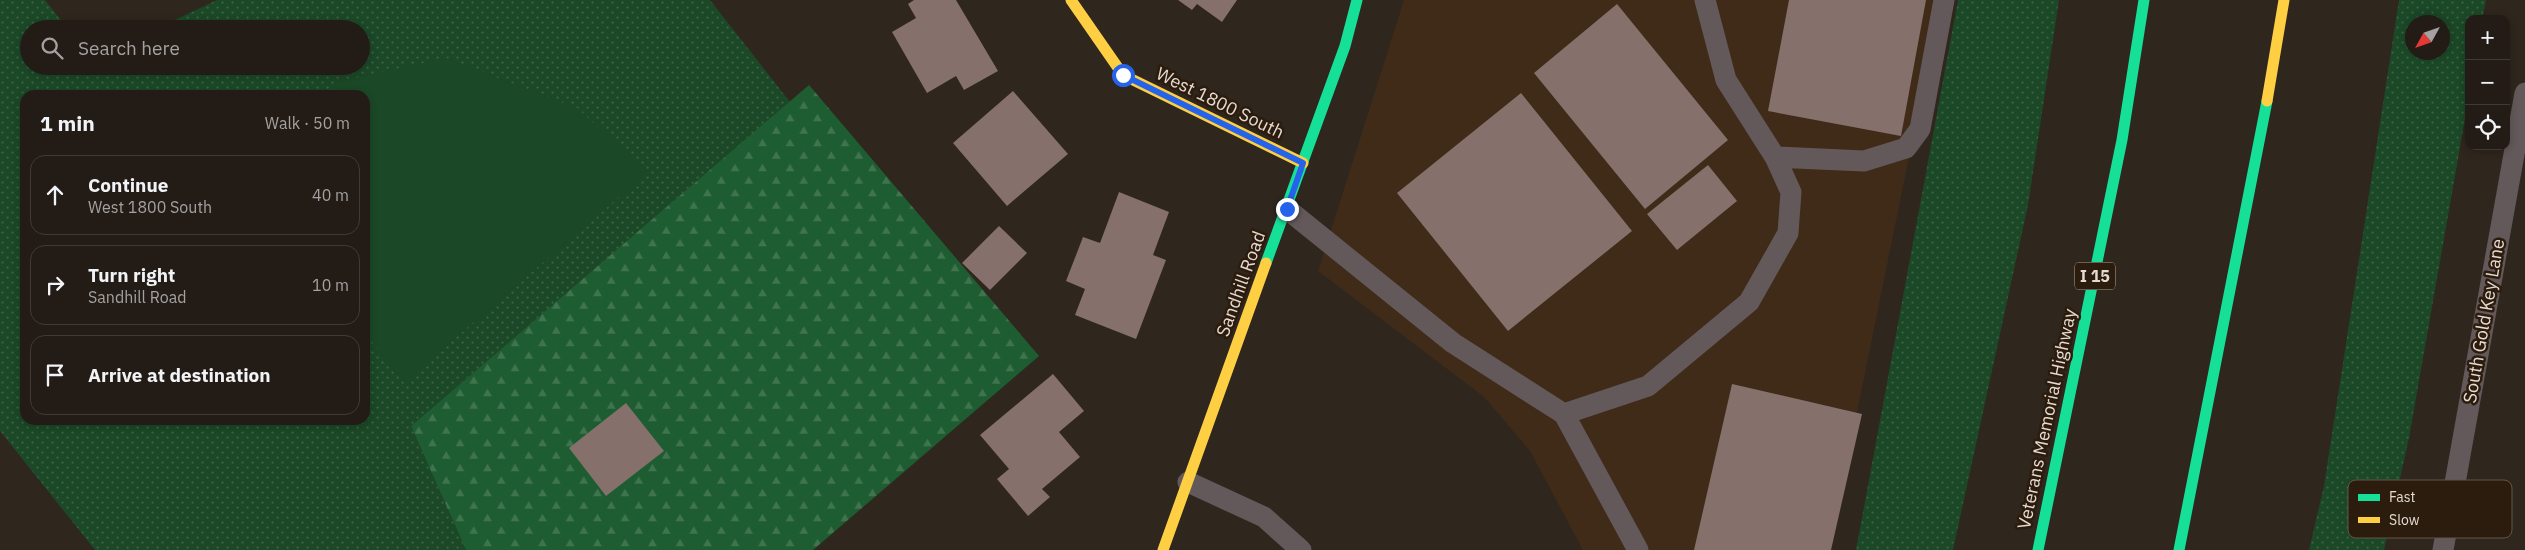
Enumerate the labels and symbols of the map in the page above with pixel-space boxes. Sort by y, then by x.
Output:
north arrow [2405,15,2450,60]
street label: West 1800 South [1152,62,1288,143]
route start [1112,64,1135,87]
route end [1276,198,1299,221]
street label: Sandhill Road [1211,228,1270,340]
street label: South Gold Key Lane [2458,237,2509,405]
road number: I 15 [2075,262,2115,290]
street label: Veterans Memorial Highway [2012,306,2081,531]
legend [2348,480,2512,538]
text: Fast [2389,488,2415,506]
text: Slow [2389,511,2420,529]

